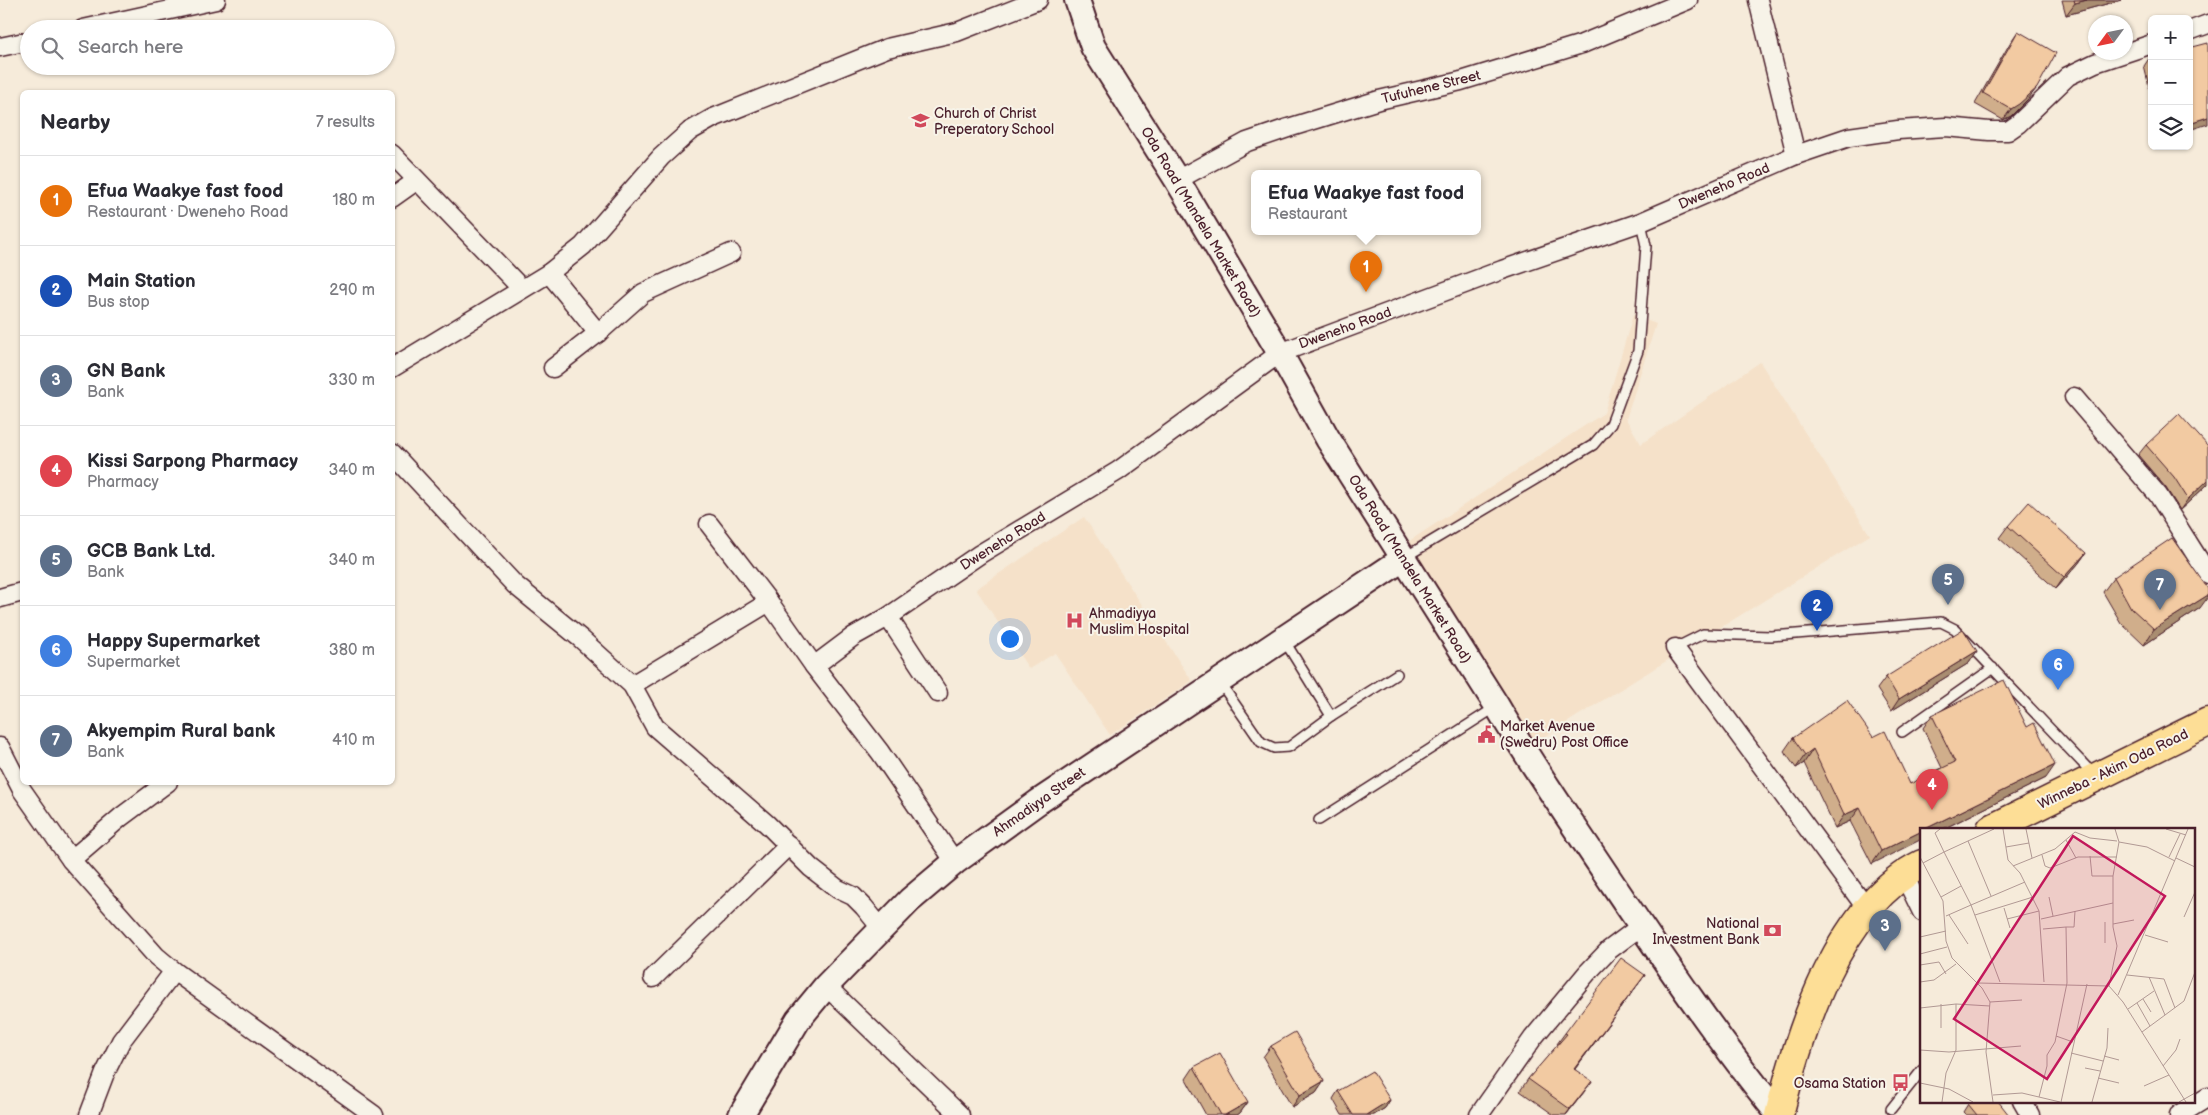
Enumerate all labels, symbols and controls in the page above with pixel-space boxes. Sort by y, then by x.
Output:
north arrow [2088,15,2133,60]
map controls [2148,15,2193,150]
button: + [2148,15,2193,60]
search box [20,20,395,75]
icon: search [38,34,66,62]
text: Search here [78,36,183,59]
button: − [2148,60,2193,105]
street label: Tufuhene Street [1380,66,1483,107]
place label: Church of Christ Preperatory School [934,105,1054,138]
button: layers [2148,105,2193,150]
text: Nearby [40,110,110,135]
school or university icon: Church of Christ Preperatory School [910,111,930,131]
text: 7 results [316,113,375,132]
street label: Oda Road (Mandela Market Road) [1137,124,1265,320]
street label: Dweneho Road [1676,159,1772,213]
popup [1251,170,1481,235]
text: Efua Waakye fast food [87,180,283,203]
text: Efua Waakye fast food [1268,182,1464,205]
text: 1 [53,191,59,210]
text: 180 m [333,191,375,210]
text: Restaurant · Dweneho Road [87,203,288,222]
text: Restaurant [1268,205,1347,224]
pin: 1 [1350,251,1382,292]
text: Main Station [87,270,196,293]
text: 2 [51,281,61,300]
text: 290 m [329,281,375,300]
text: Bus stop [87,293,150,312]
street label: Dweneho Road [1296,303,1394,353]
text: GN Bank [87,360,165,383]
text: 3 [51,371,61,390]
text: 330 m [328,371,375,390]
text: Bank [87,383,124,402]
text: Kissi Sarpong Pharmacy [87,450,298,473]
text: 4 [51,461,61,480]
text: 340 m [328,461,375,480]
street label: Oda Road (Mandela Market Road) [1345,472,1475,666]
text: Pharmacy [87,473,159,492]
street label: Dweneho Road [957,508,1049,574]
text: GCB Bank Ltd. [87,540,215,563]
text: 5 [51,551,61,570]
text: 340 m [328,551,375,570]
text: Bank [87,563,124,582]
pin: 5 [1932,564,1964,605]
pin: 7 [2144,569,2176,610]
pin: 2 [1801,590,1833,631]
place label: Ahmadiyya Muslim Hospital [1089,605,1189,638]
hospital icon: Ahmadiyya Muslim Hospital [1065,611,1085,631]
your location [997,626,1023,652]
text: Happy Supermarket [87,630,260,653]
text: 6 [51,641,61,660]
text: 380 m [329,641,375,660]
pin: 6 [2042,649,2074,690]
text: Supermarket [87,653,180,672]
place label: Market Avenue (Swedru) Post Office [1500,718,1629,751]
text: Akyempim Rural bank [87,720,275,743]
public building icon: Market Avenue (Swedru) Post Office [1476,724,1496,744]
street label: Winneba - Akim Oda Road [2035,725,2191,813]
text: 7 [52,731,60,750]
text: 410 m [332,731,375,750]
text: Bank [87,743,124,762]
street label: Ahmadiyya Street [989,763,1089,840]
pin: 4 [1916,769,1948,810]
inset map [1920,828,2196,1102]
pin: 3 [1869,910,1901,951]
place label: National Investment Bank [1653,915,1759,948]
bank icon: National Investment Bank [1763,921,1783,941]
bus stop icon: Osama Station [1890,1073,1910,1093]
place label: Osama Station [1794,1075,1886,1092]

